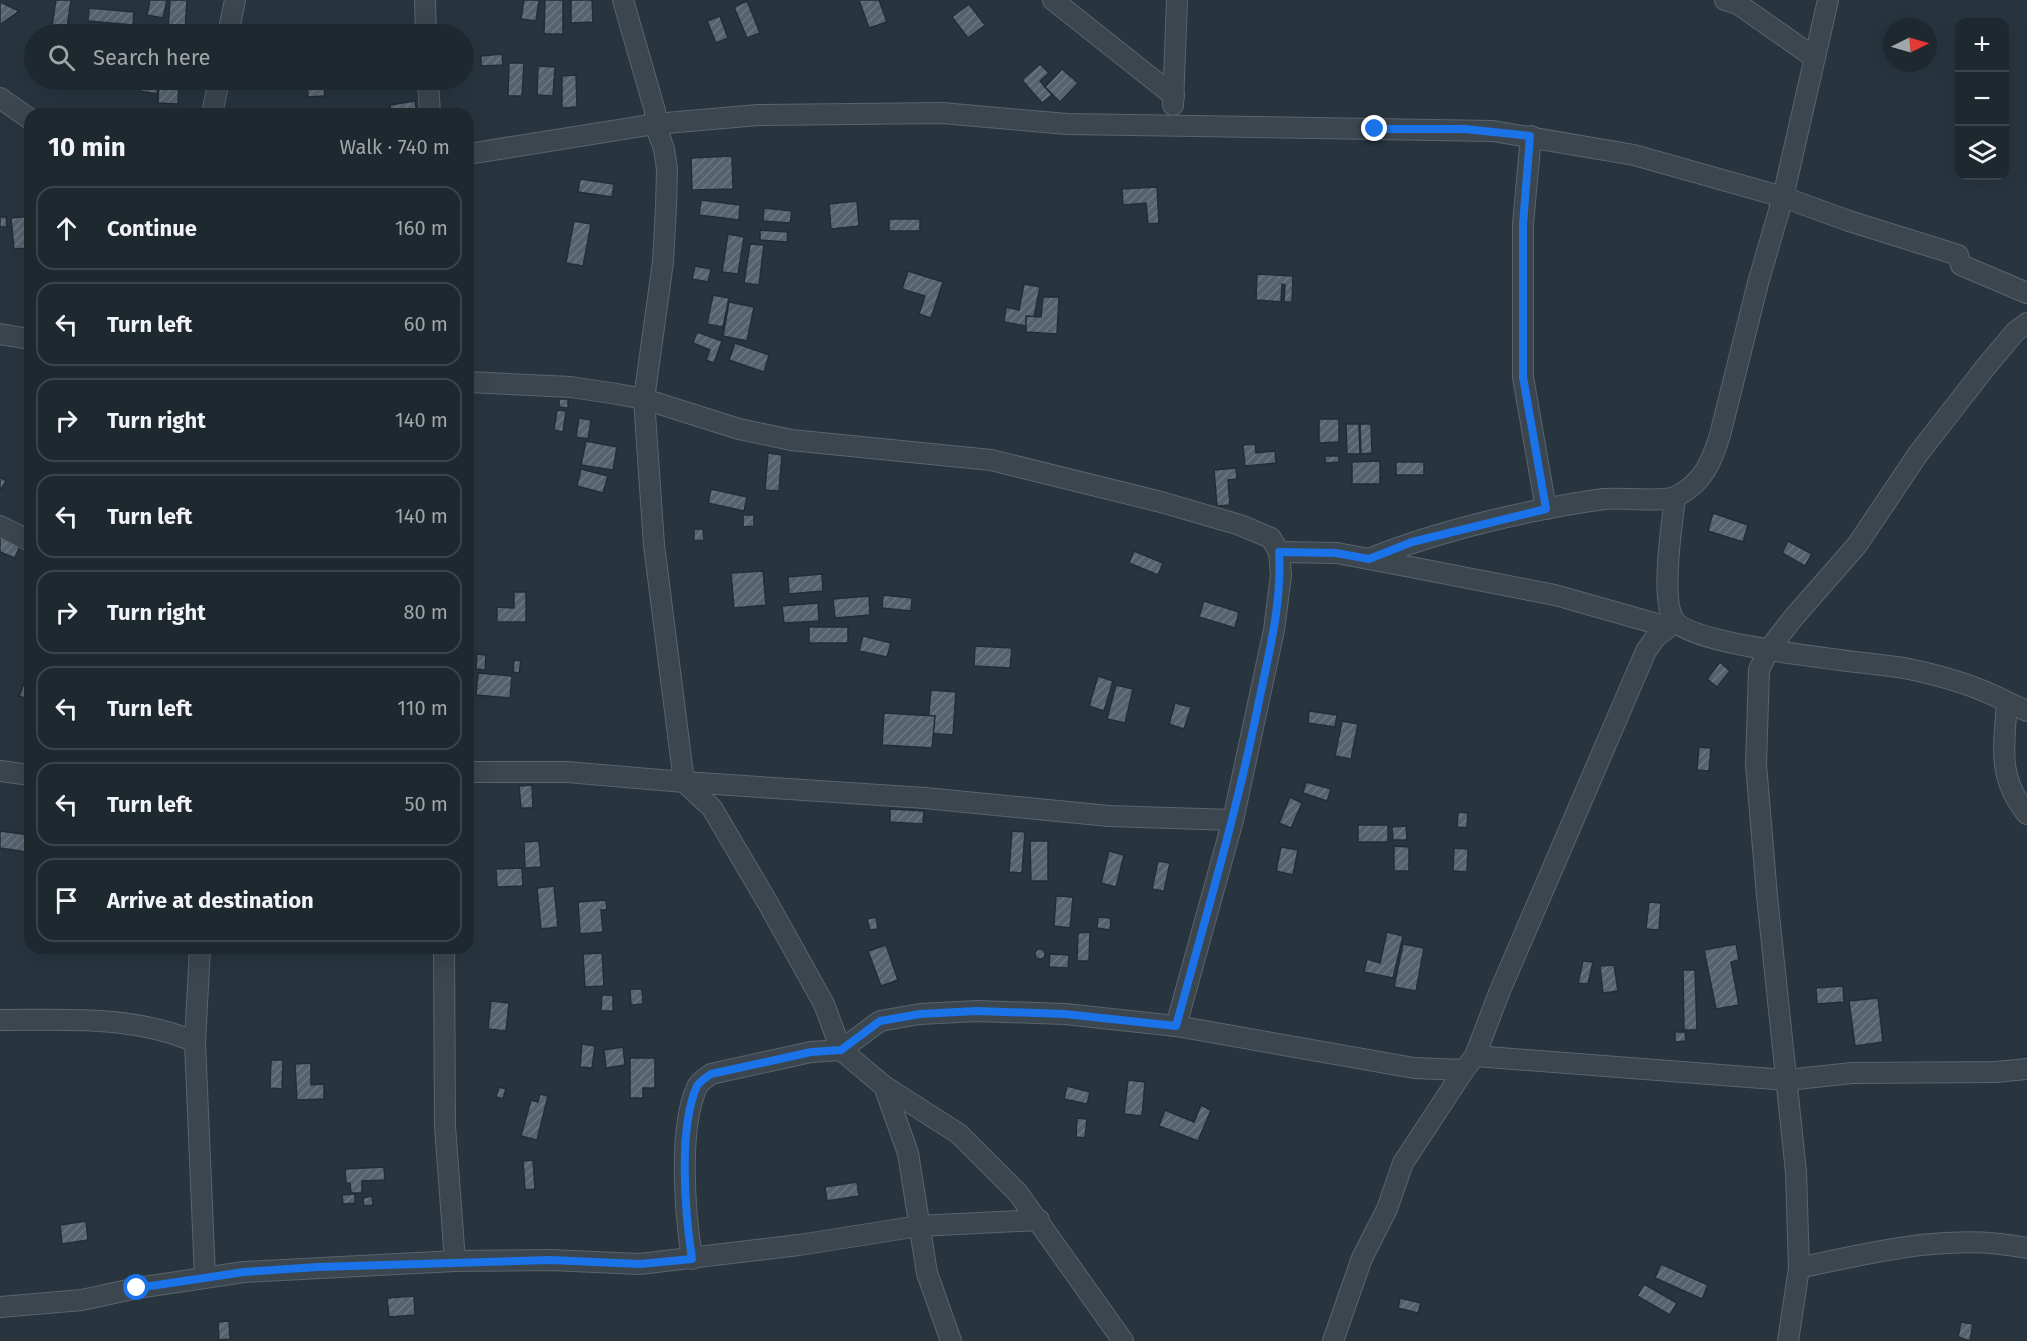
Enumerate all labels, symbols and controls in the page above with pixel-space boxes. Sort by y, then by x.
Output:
north arrow [1883,18,1937,72]
map controls [1955,18,2009,180]
button: + [1955,18,2009,72]
search box [24,24,474,90]
icon: search [45,41,78,74]
text: Search here [93,44,211,71]
button: − [1955,72,2009,126]
route end [1361,115,1387,141]
button: layers [1955,126,2009,180]
text: 10 min [48,132,126,163]
text: Walk · 740 m [340,135,450,159]
icon: ahead [50,212,83,245]
text: Continue [107,215,197,242]
text: 160 m [395,216,448,240]
icon: left [50,308,83,341]
text: Turn left [107,311,192,338]
text: 60 m [404,312,448,336]
icon: right [50,404,83,437]
text: Turn right [107,407,206,434]
text: 140 m [395,408,448,432]
icon: left [50,500,83,533]
text: Turn left [107,503,192,530]
text: 140 m [395,504,448,528]
icon: right [50,596,83,629]
text: Turn right [107,599,206,626]
text: 80 m [403,600,448,624]
icon: left [50,692,83,725]
text: Turn left [107,695,192,722]
text: 110 m [397,696,448,720]
icon: left [50,788,83,821]
text: Turn left [107,791,192,818]
text: 50 m [404,792,448,816]
icon: arrive [50,884,83,917]
text: Arrive at destination [107,887,314,914]
route start [123,1274,149,1300]

